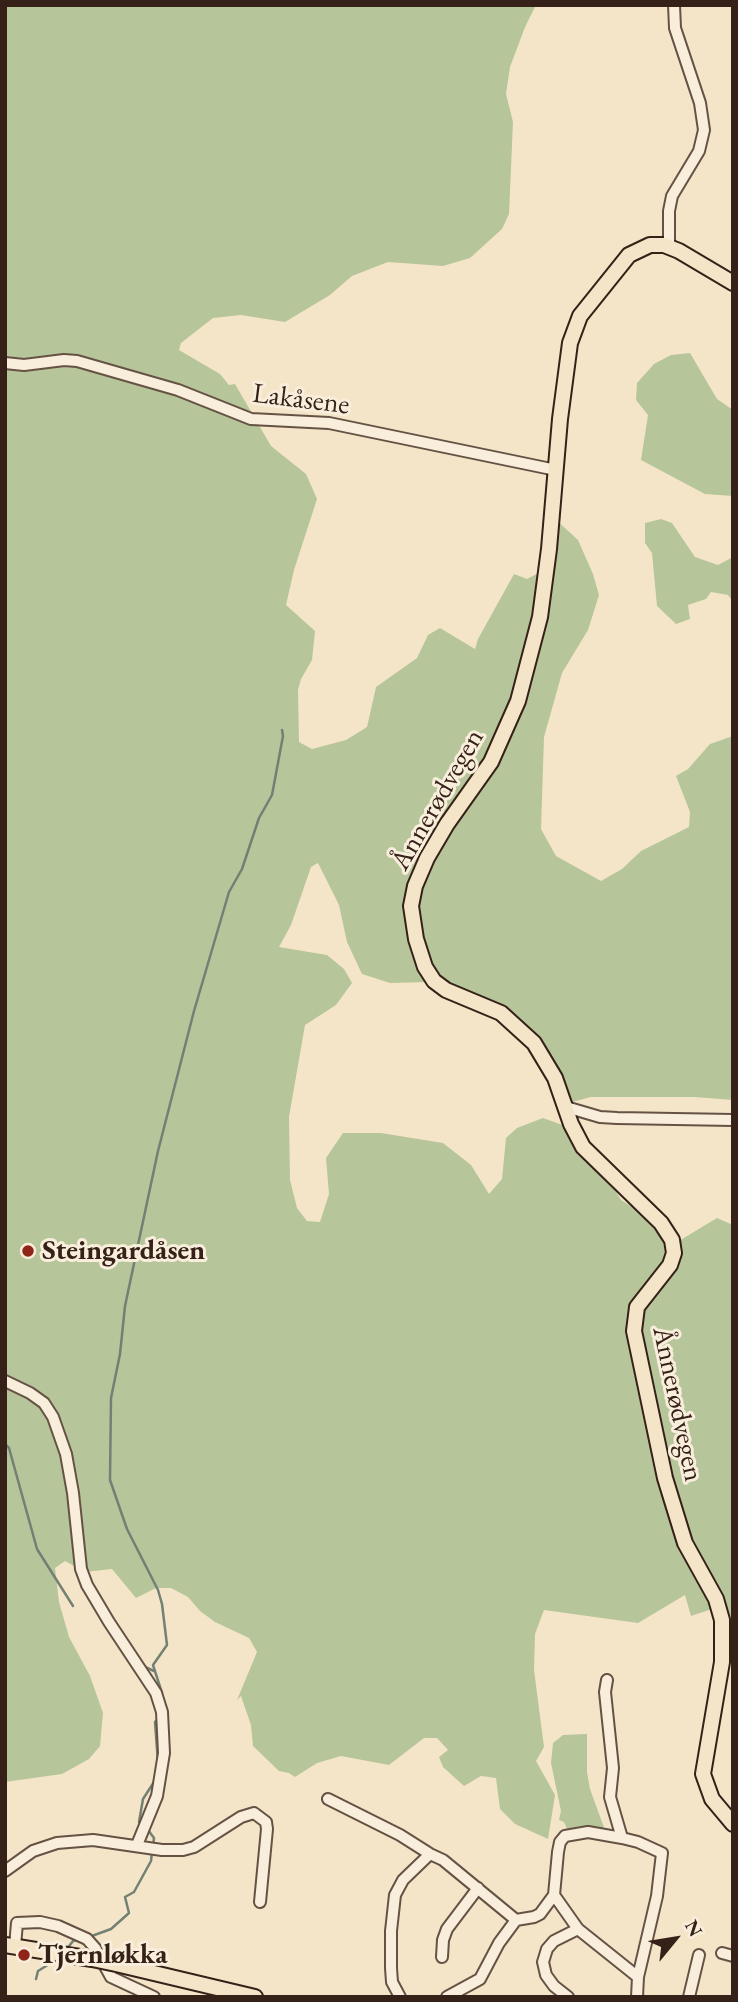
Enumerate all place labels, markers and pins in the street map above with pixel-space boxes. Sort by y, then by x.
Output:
place label: Steingardåsen [42,1234,205,1268]
marker: Steingardåsen [20,1243,36,1259]
place label: Tjernløkka [38,1938,167,1972]
marker: Tjernløkka [16,1947,32,1963]

